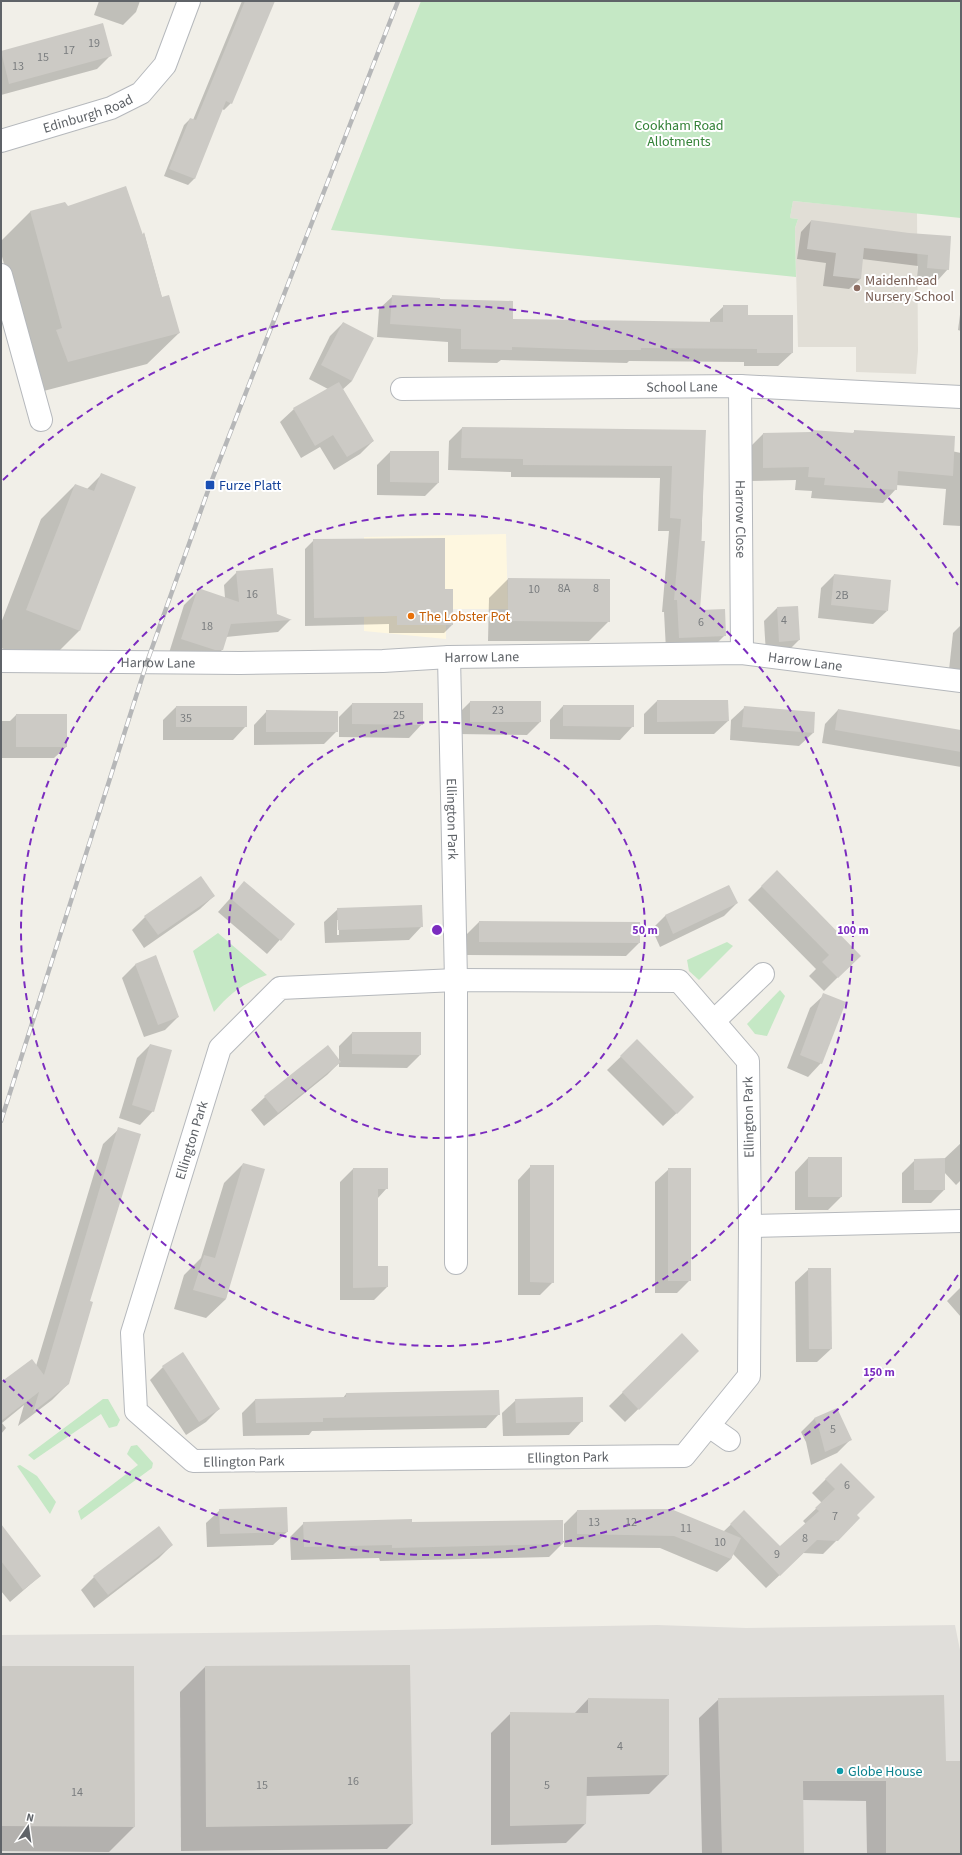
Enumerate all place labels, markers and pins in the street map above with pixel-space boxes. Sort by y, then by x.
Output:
place label: Maidenhead Nursery School [865,271,954,307]
marker: Maidenhead Nursery School [852,283,862,293]
place label: Furze Platt [219,476,281,496]
marker: Furze Platt [204,479,216,491]
place label: The Lobster Pot [419,607,510,627]
marker: The Lobster Pot [406,611,416,621]
centre of rings [430,923,444,937]
place label: Globe House [848,1762,922,1782]
marker: Globe House [835,1766,845,1776]

